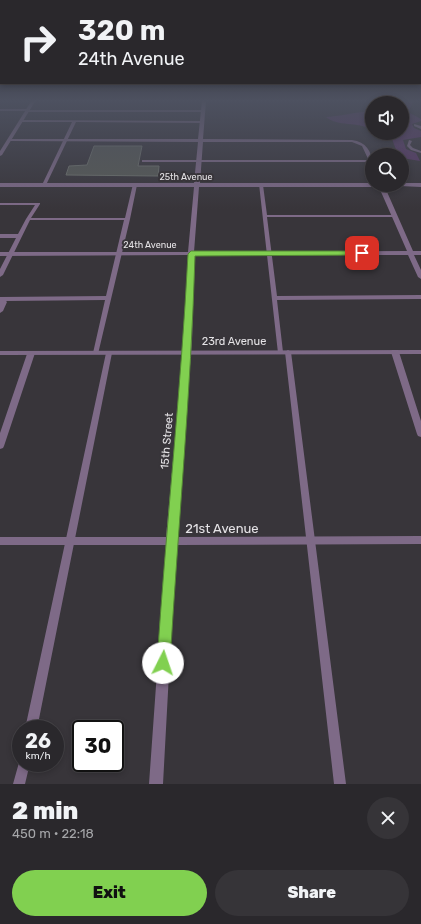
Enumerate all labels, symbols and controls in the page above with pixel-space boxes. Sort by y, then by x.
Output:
text: 320 m [78,14,165,47]
icon: right [12,16,64,68]
text: 24th Avenue [78,48,185,70]
map controls [365,96,409,192]
button: sound [365,96,409,140]
button: search [365,148,409,192]
street label: 25th Avenue [159,172,213,182]
pin [345,236,379,270]
street label: 24th Avenue [123,240,177,250]
icon: arrive [351,242,373,264]
street label: 23rd Avenue [202,335,266,348]
street label: 15th Street [158,411,176,470]
street label: 21st Avenue [185,521,259,536]
position arrow [142,642,184,684]
speed limit sign: 30 [72,720,124,772]
text: 26 [25,729,51,753]
text: km/h [26,750,50,762]
text: 2 min [12,797,78,825]
button: close [367,797,409,839]
text: 450 m · 22:18 [12,826,94,841]
button: Exit [12,870,207,916]
button: Share [215,870,409,916]

